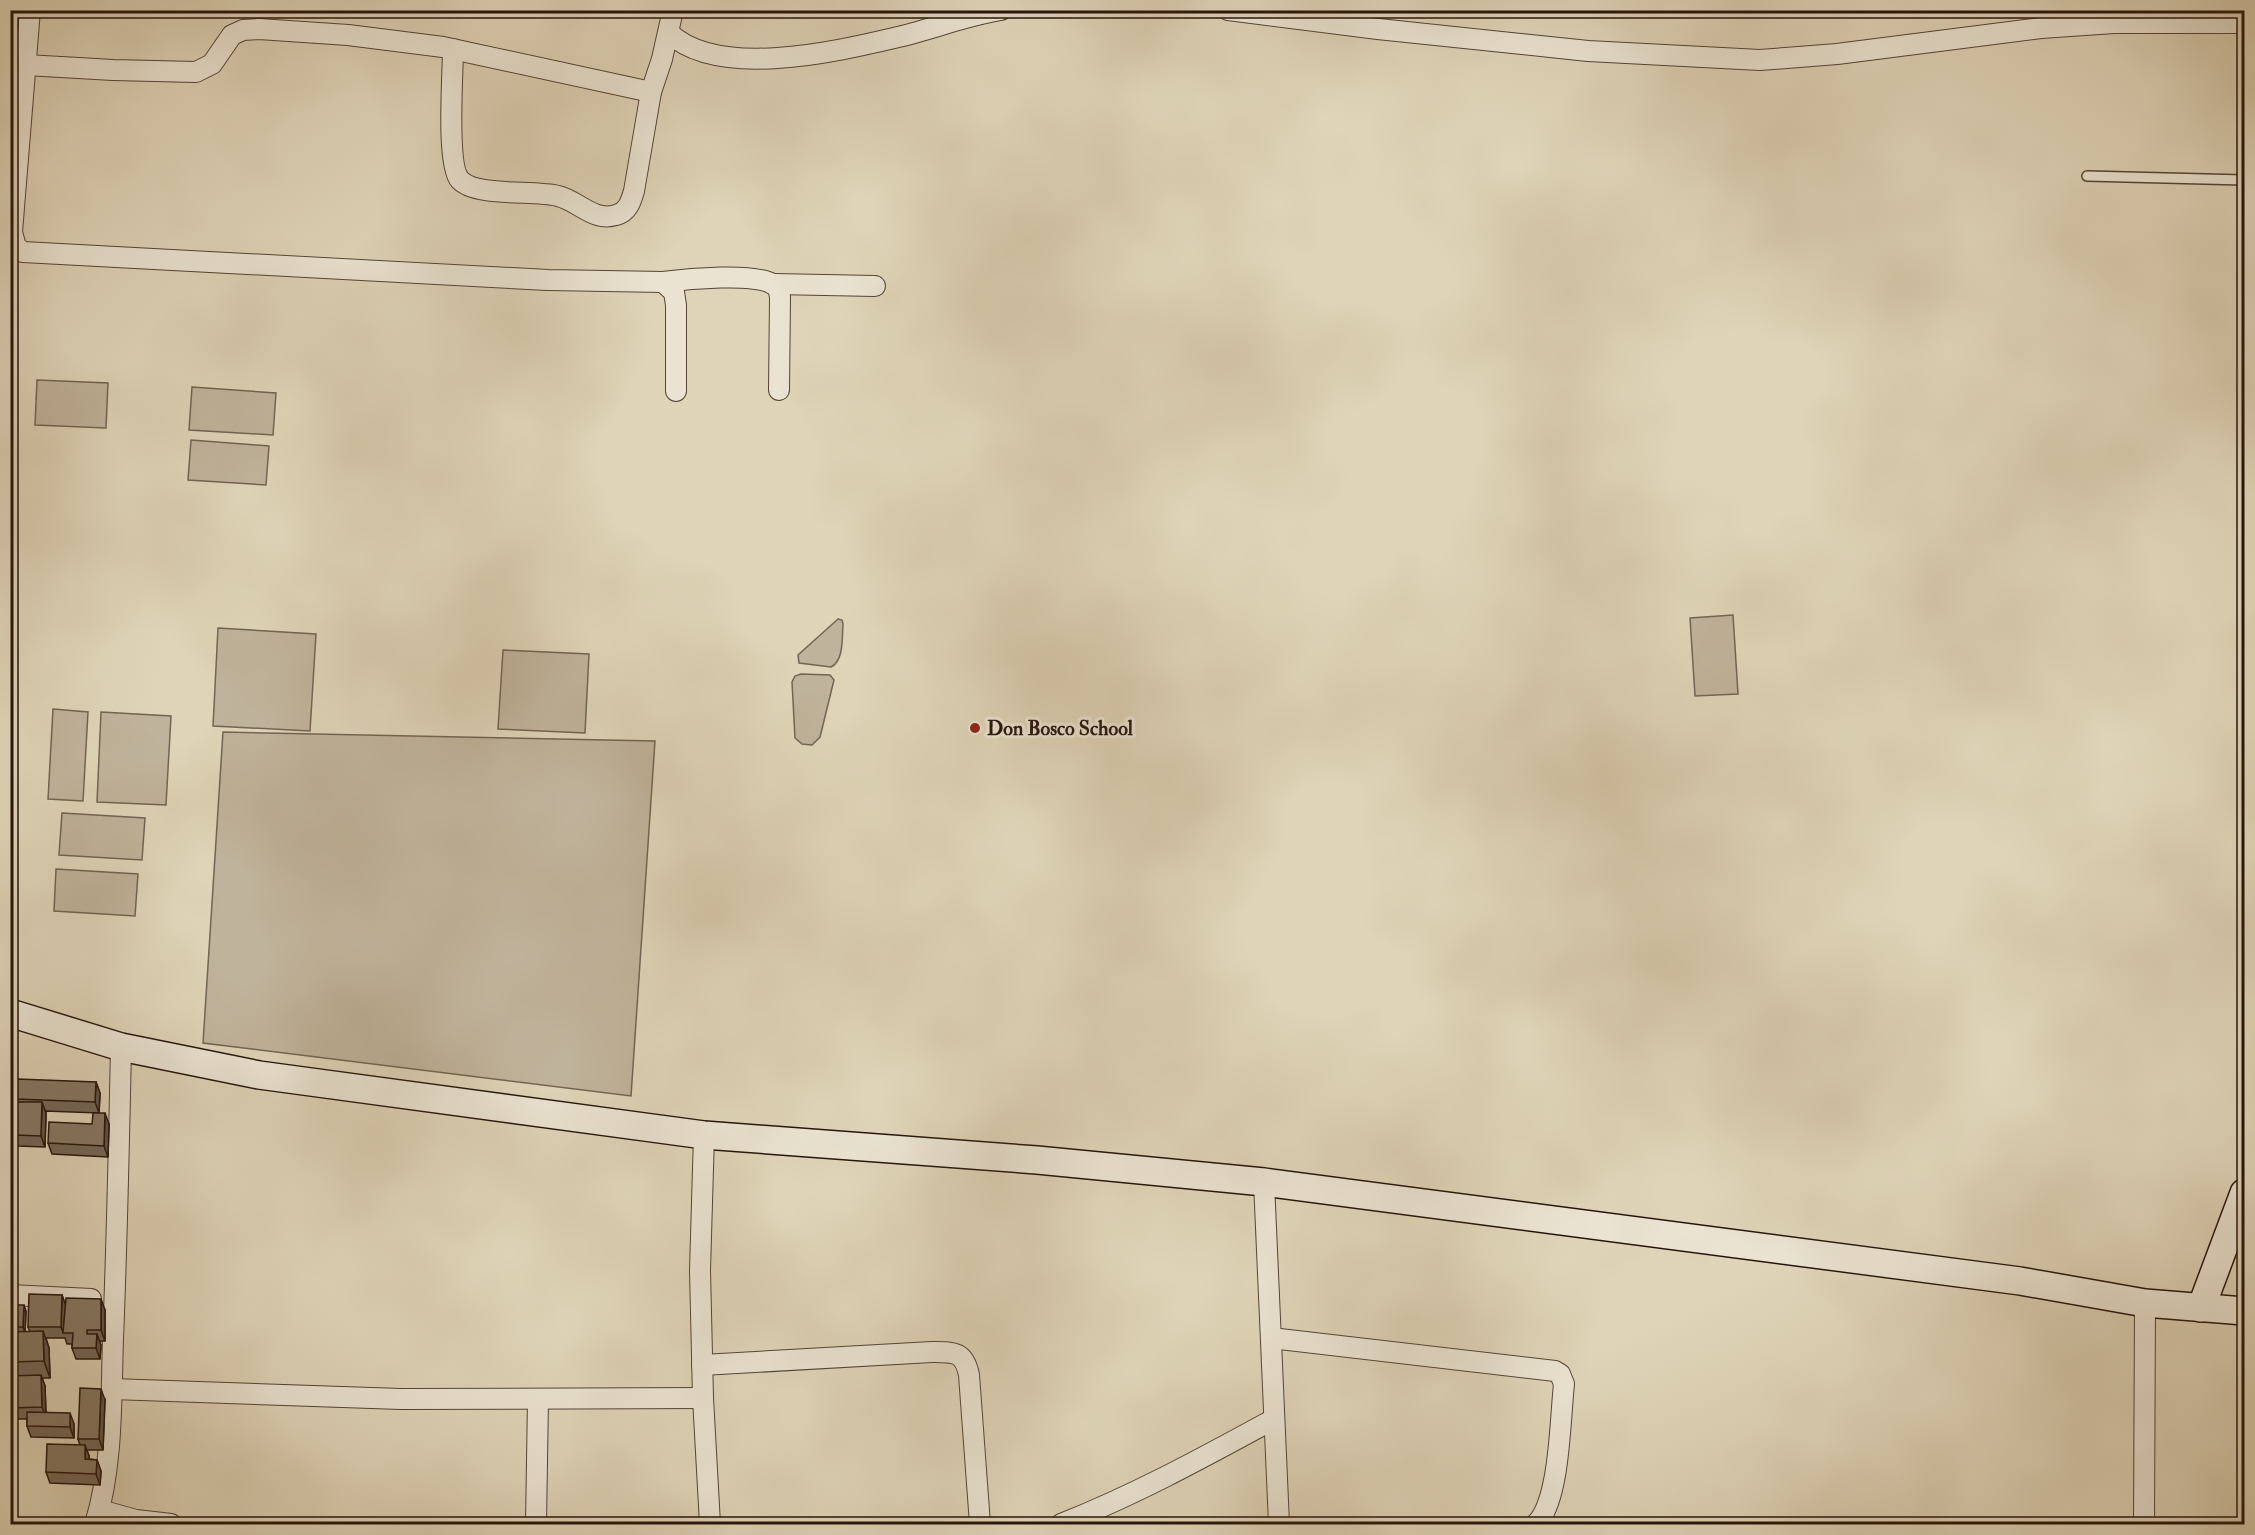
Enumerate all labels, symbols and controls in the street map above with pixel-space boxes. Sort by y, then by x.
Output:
place label: Don Bosco School [987,716,1134,741]
marker: Don Bosco School [968,721,982,735]

